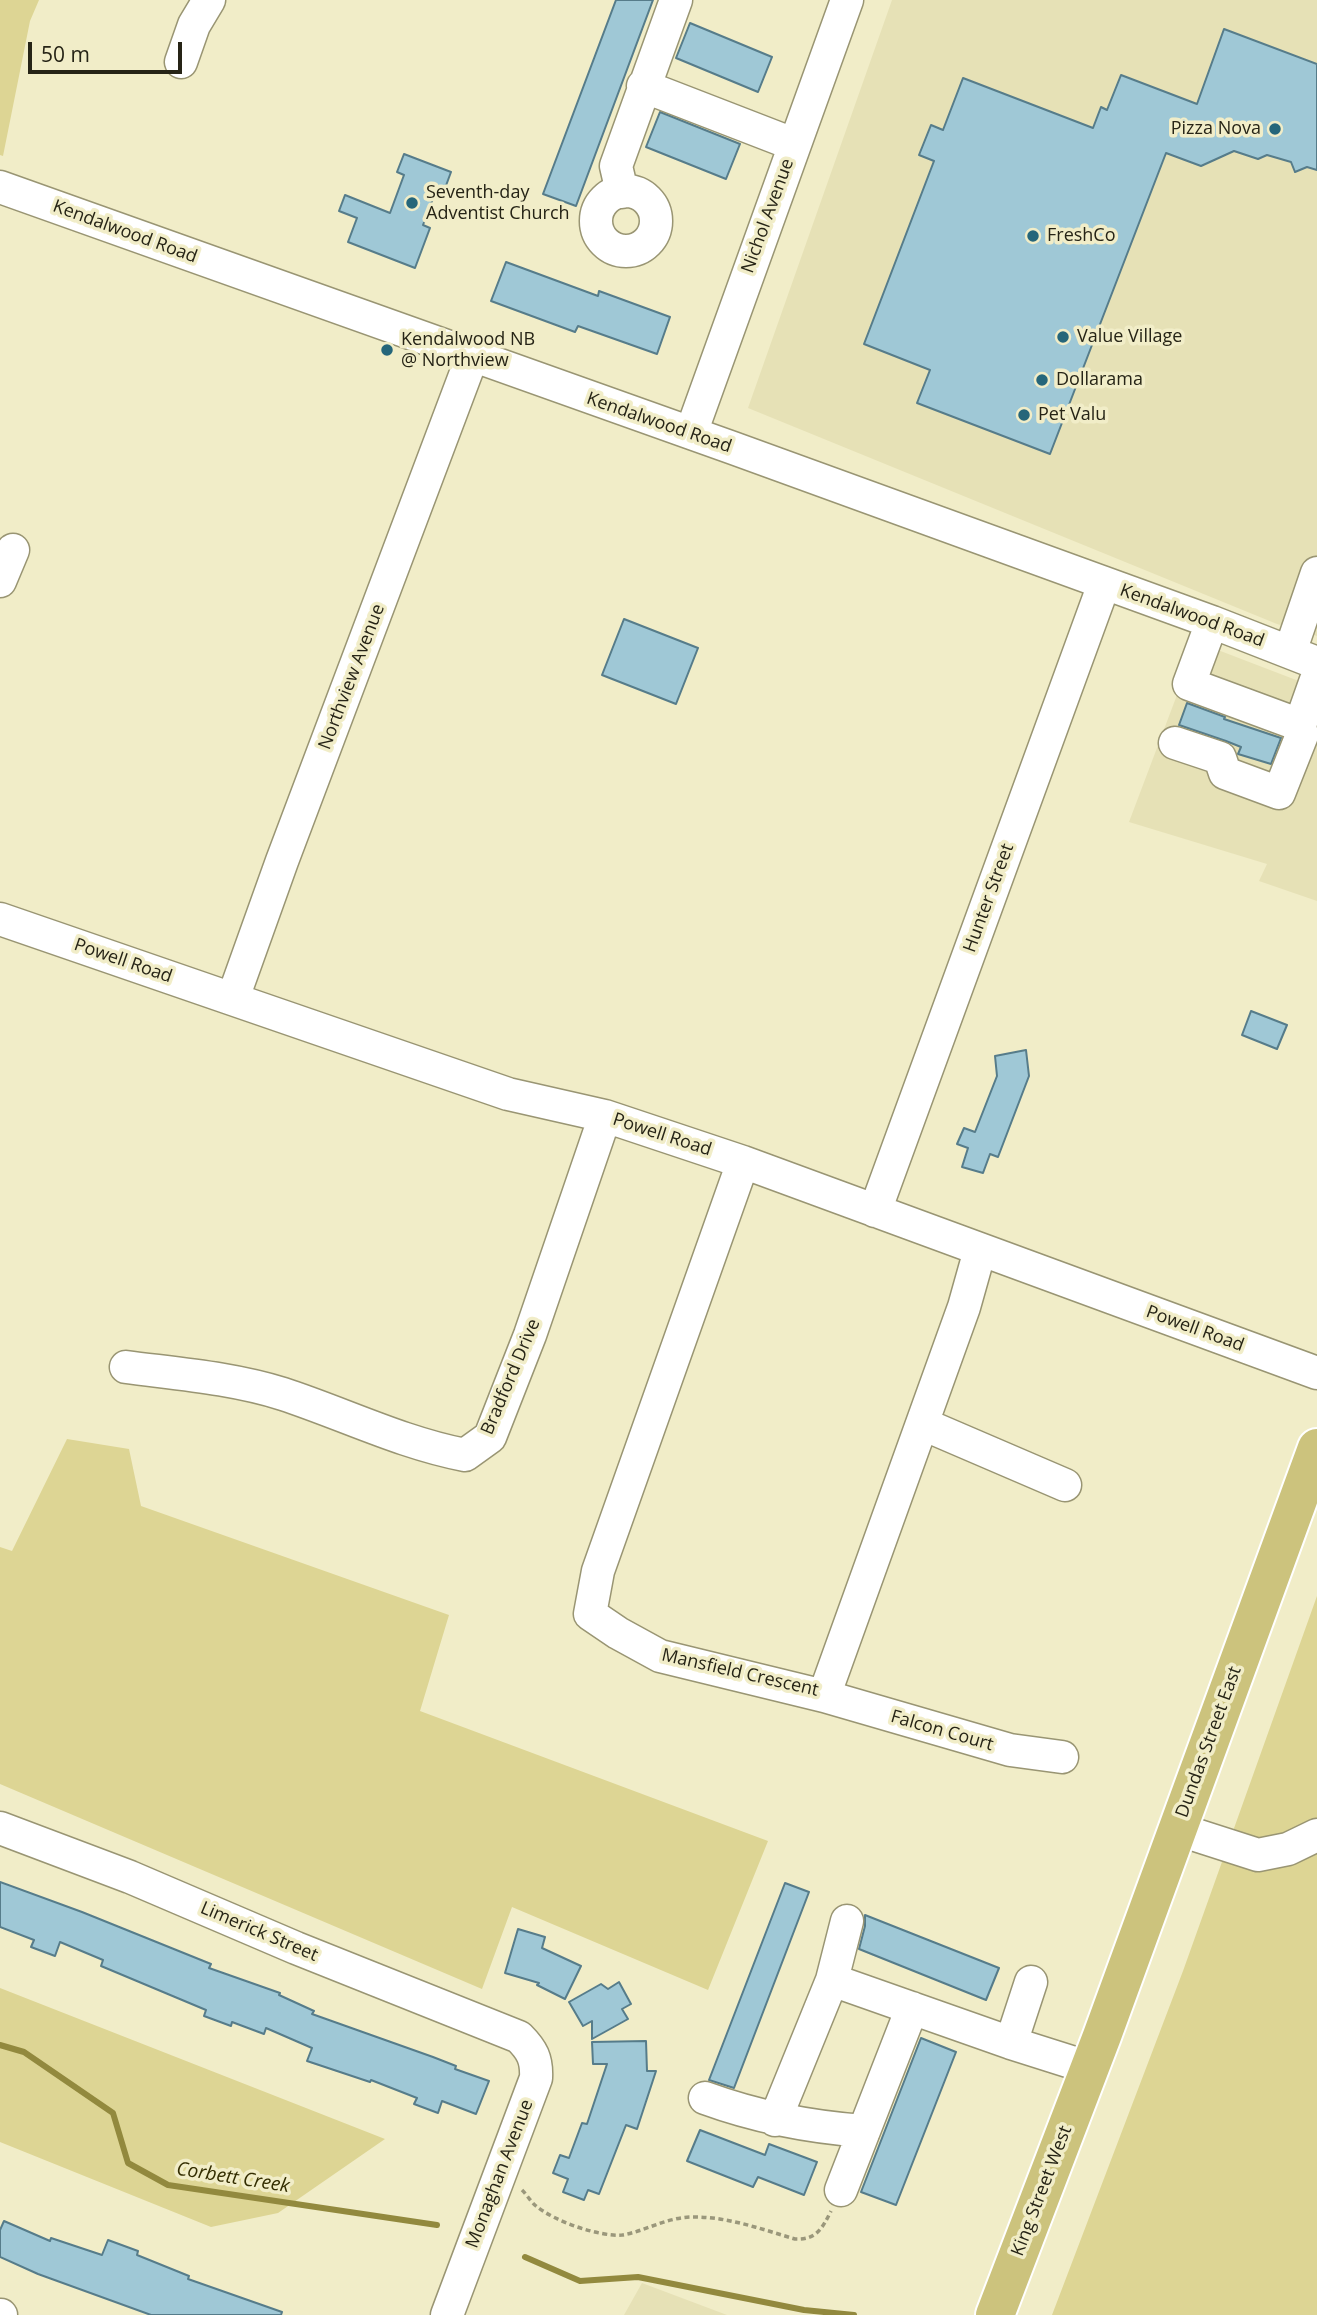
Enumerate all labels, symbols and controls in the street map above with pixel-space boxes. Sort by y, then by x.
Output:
scale bar [32,28,186,72]
text: 50 m [41,40,90,68]
place label: Pizza Nova [1171,118,1261,140]
marker: Pizza Nova [1267,121,1283,137]
street label: Nichol Avenue [737,156,799,276]
place label: Seventh-day Adventist Church [426,182,570,224]
marker: Seventh-day Adventist Church [404,195,420,211]
street label: Kendalwood Road [50,196,200,268]
place label: FreshCo [1047,225,1116,247]
marker: FreshCo [1025,228,1041,244]
place label: Value Village [1077,326,1182,348]
place label: Kendalwood NB @ Northview [401,329,535,372]
marker: Value Village [1055,329,1071,345]
marker: Kendalwood NB @ Northview [379,342,395,358]
place label: Dollarama [1056,369,1143,391]
marker: Dollarama [1034,372,1050,388]
street label: Kendalwood Road [584,388,734,458]
place label: Pet Valu [1038,404,1106,426]
marker: Pet Valu [1016,407,1032,423]
street label: Kendalwood Road [1117,580,1267,652]
street label: Northview Avenue [314,601,390,753]
street label: Hunter Street [959,841,1019,955]
street label: Powell Road [71,934,175,988]
street label: Powell Road [610,1109,714,1161]
street label: Powell Road [1143,1301,1247,1357]
street label: Bradford Drive [477,1316,545,1438]
street label: Mansfield Crescent [659,1644,821,1702]
street label: Dundas Street East [1172,1663,1246,1821]
street label: Falcon Court [888,1706,996,1756]
street label: Limerick Street [197,1898,321,1966]
street label: Monaghan Avenue [462,2097,538,2251]
street label: King Street West [1007,2123,1077,2259]
water label: Corbett Creek [175,2158,291,2198]

